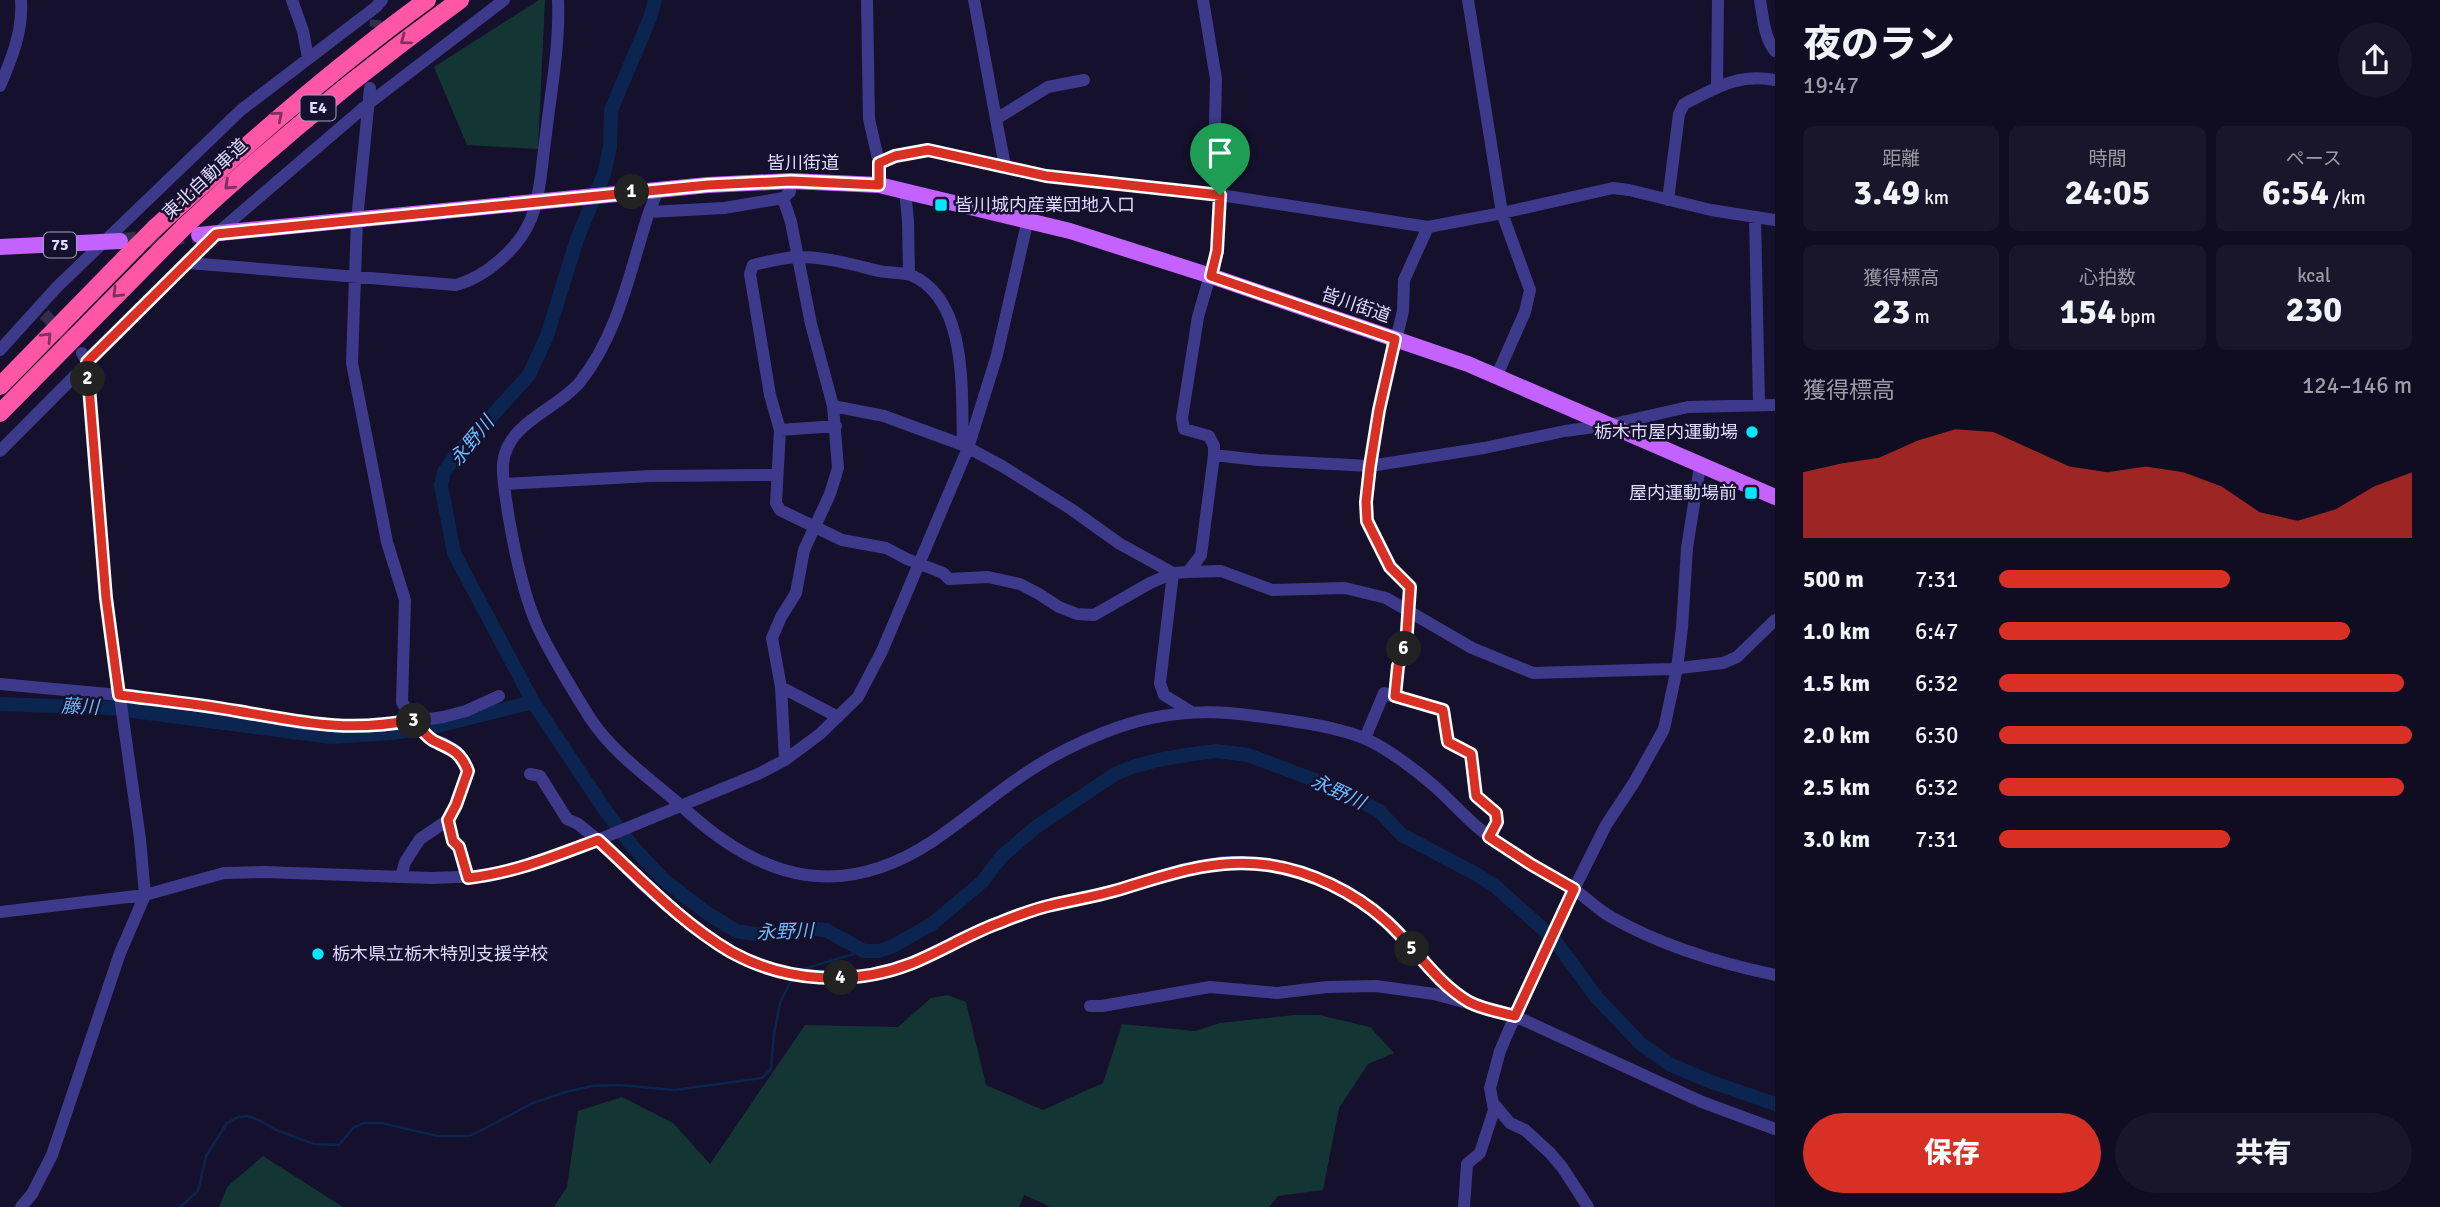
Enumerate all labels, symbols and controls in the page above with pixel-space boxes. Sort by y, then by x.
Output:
text: 夜のラン [1803,21,1955,68]
button: share [2338,23,2412,97]
one-way arrow [400,32,412,45]
text: 19:47 [1803,71,1859,100]
road number: E4 [300,96,336,120]
one-way arrow [271,112,283,125]
pin [1190,123,1250,195]
street label: 東北自動車道 [158,134,252,224]
icon: arrive [1201,134,1239,172]
text: 距離 [1882,147,1920,171]
text: 時間 [2088,147,2127,171]
text: ペース [2286,147,2342,171]
street label: 皆川街道 [767,152,839,174]
text: 3.49 [1853,171,1920,214]
text: 24:05 [2065,171,2150,214]
text: 6:54 [2262,171,2329,214]
pin: 1 [614,174,650,210]
one-way arrow [224,177,237,189]
text: 1 [626,179,637,203]
text: km [1920,186,1949,210]
text: /km [2329,186,2366,210]
place label: 皆川城内産業団地入口 [955,194,1135,216]
marker: 皆川城内産業団地入口 [933,197,949,213]
road number: 75 [44,232,76,258]
text: kcal [2297,264,2330,288]
text: 獲得標高 [1863,266,1939,290]
text: 心拍数 [2079,266,2136,290]
street label: 皆川街道 [1318,283,1394,327]
one-way arrow [112,284,125,297]
text: 230 [2285,288,2342,331]
text: 23 [1873,290,1910,333]
text: 154 [2059,290,2116,333]
text: m [1910,305,1930,329]
text: bpm [2116,305,2156,329]
one-way arrow [39,332,52,345]
pin: 2 [70,362,106,396]
text: 2 [82,366,93,390]
text: 124–146 m [2302,371,2412,400]
text: 獲得標高 [1803,376,1895,405]
water label: 永野川 [445,410,501,471]
place label: 栃木市屋内運動場 [1594,421,1738,443]
marker: 栃木市屋内運動場 [1744,424,1760,440]
place label: 屋内運動場前 [1629,482,1737,504]
marker: 屋内運動場前 [1743,485,1759,501]
text: 500 m [1803,565,1864,594]
text: 7:31 [1915,565,1958,594]
text: 1.0 km [1803,617,1870,646]
text: 6:47 [1915,617,1958,646]
pin: 6 [1386,632,1422,666]
text: 6 [1398,636,1409,660]
text: 1.5 km [1803,669,1870,698]
text: 6:32 [1915,669,1958,698]
water label: 藤川 [61,694,101,720]
pin: 3 [396,704,432,738]
text: 3 [408,708,419,732]
text: 2.0 km [1803,721,1870,750]
text: 6:30 [1915,721,1958,750]
water label: 永野川 [1307,769,1371,816]
text: 2.5 km [1803,773,1870,802]
text: 6:32 [1915,773,1958,802]
text: 3.0 km [1803,825,1870,854]
text: 7:31 [1915,825,1958,854]
water label: 永野川 [756,919,816,945]
pin: 5 [1394,932,1430,967]
text: 5 [1406,936,1417,960]
place label: 栃木県立栃木特別支援学校 [332,943,548,965]
marker: 栃木県立栃木特別支援学校 [310,946,326,962]
pin: 4 [824,960,858,996]
text: 4 [835,965,846,989]
button: 保存 [1803,1113,2101,1193]
button: 共有 [2115,1113,2412,1193]

